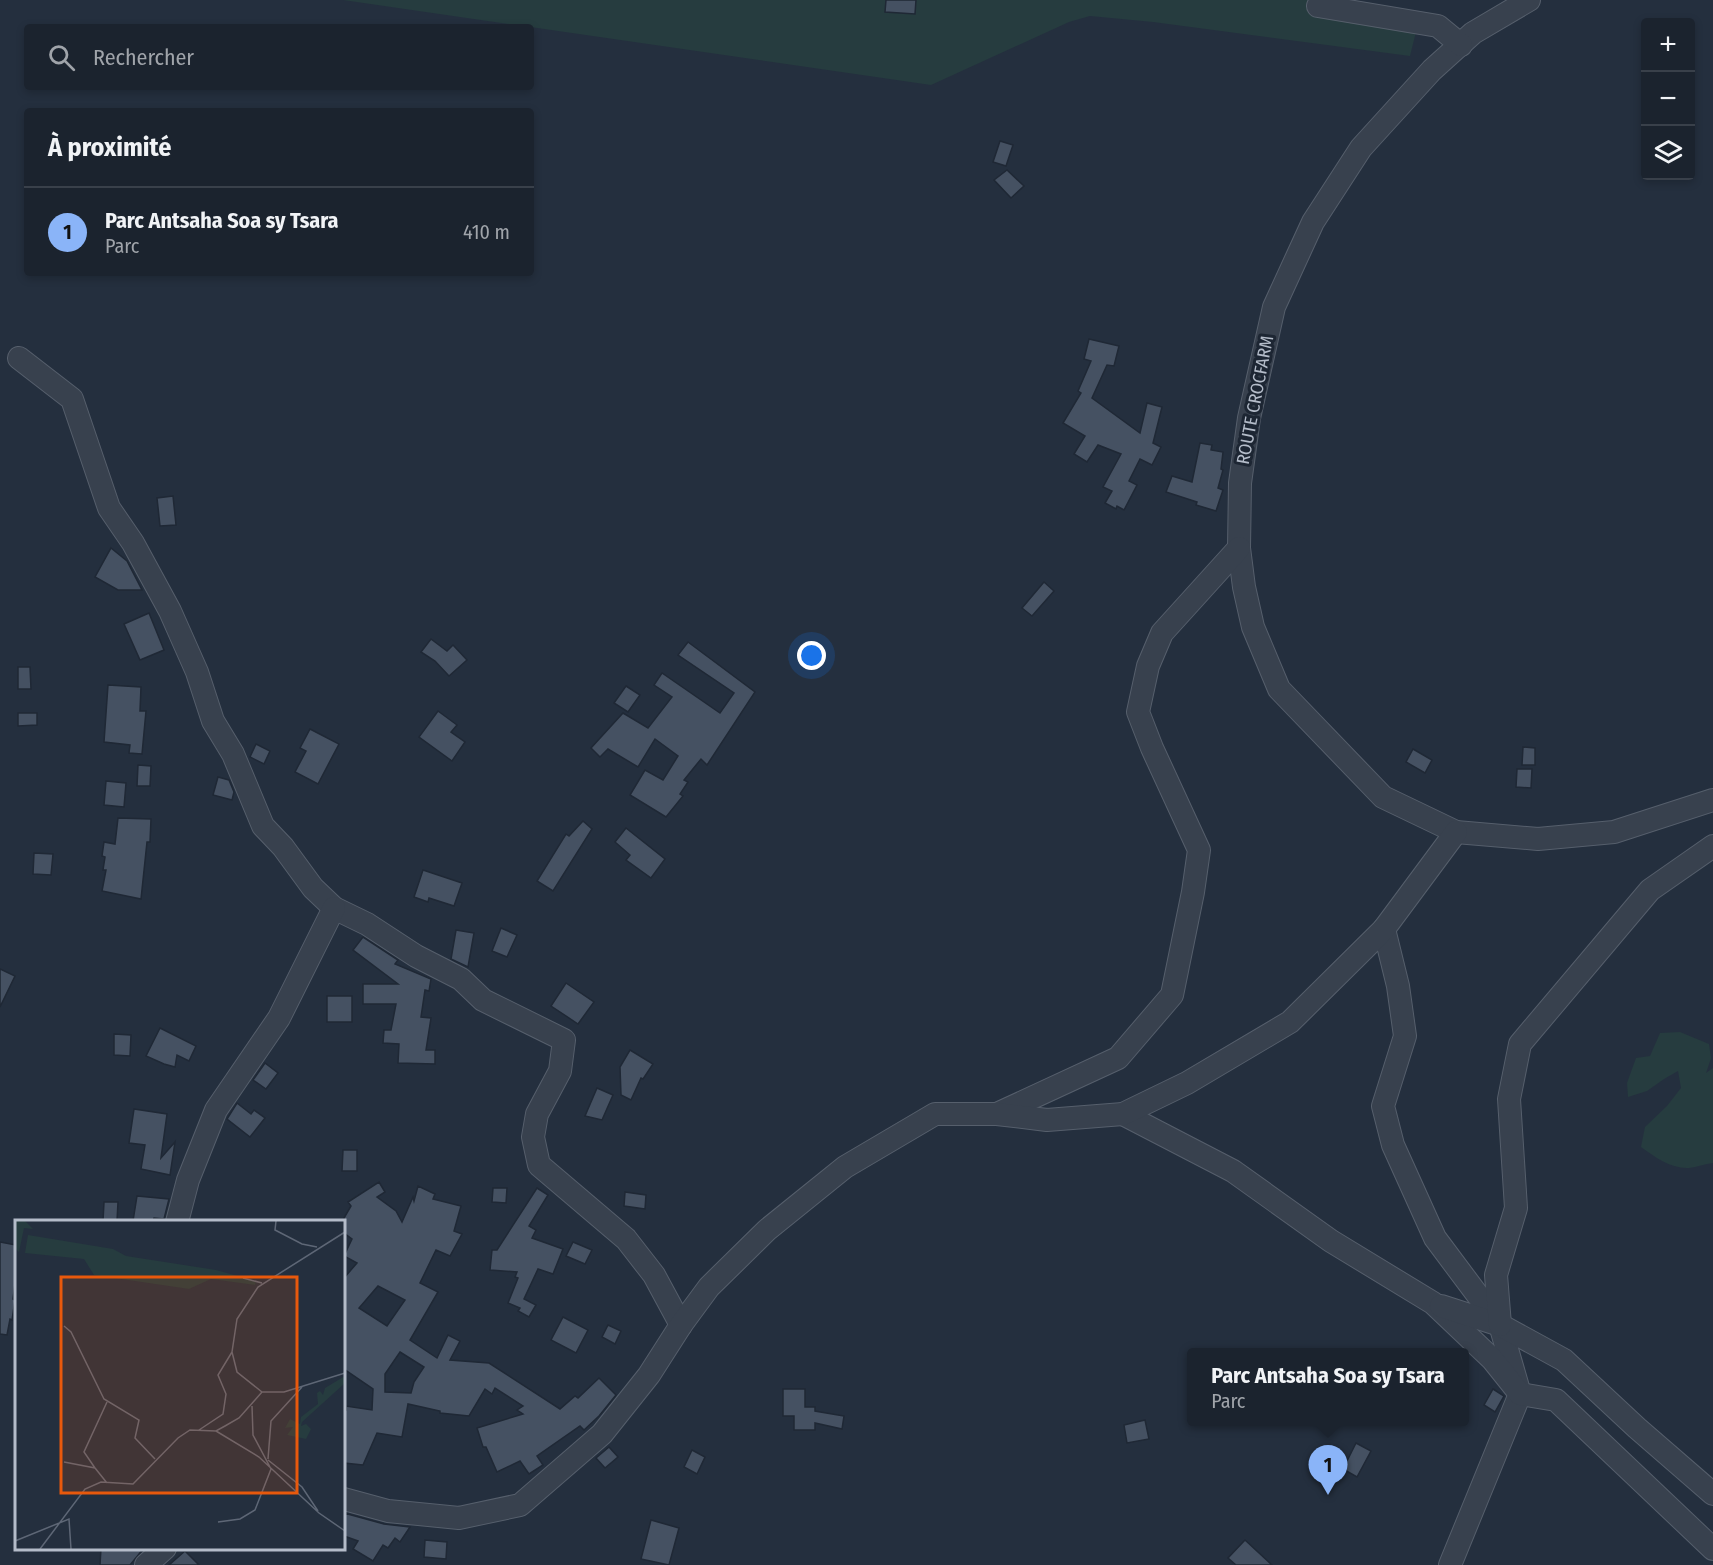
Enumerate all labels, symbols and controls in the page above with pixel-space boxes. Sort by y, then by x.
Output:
map controls [1641,18,1695,180]
button: + [1641,18,1695,72]
search box [24,24,534,90]
icon: search [45,41,78,74]
text: Rechercher [93,44,194,71]
button: − [1641,72,1695,126]
button: layers [1641,126,1695,180]
text: À proximité [48,132,171,163]
text: Parc Antsaha Soa sy Tsara [105,207,339,234]
text: 1 [63,220,72,244]
text: 410 m [463,220,510,244]
text: Parc [105,234,139,258]
street label: ROUTE CROCFARM [1232,334,1278,466]
your location [797,641,826,670]
inset map [15,1220,345,1550]
popup [1187,1348,1469,1426]
text: Parc Antsaha Soa sy Tsara [1211,1362,1445,1389]
text: Parc [1211,1389,1245,1413]
pin: 1 [1308,1446,1348,1495]

